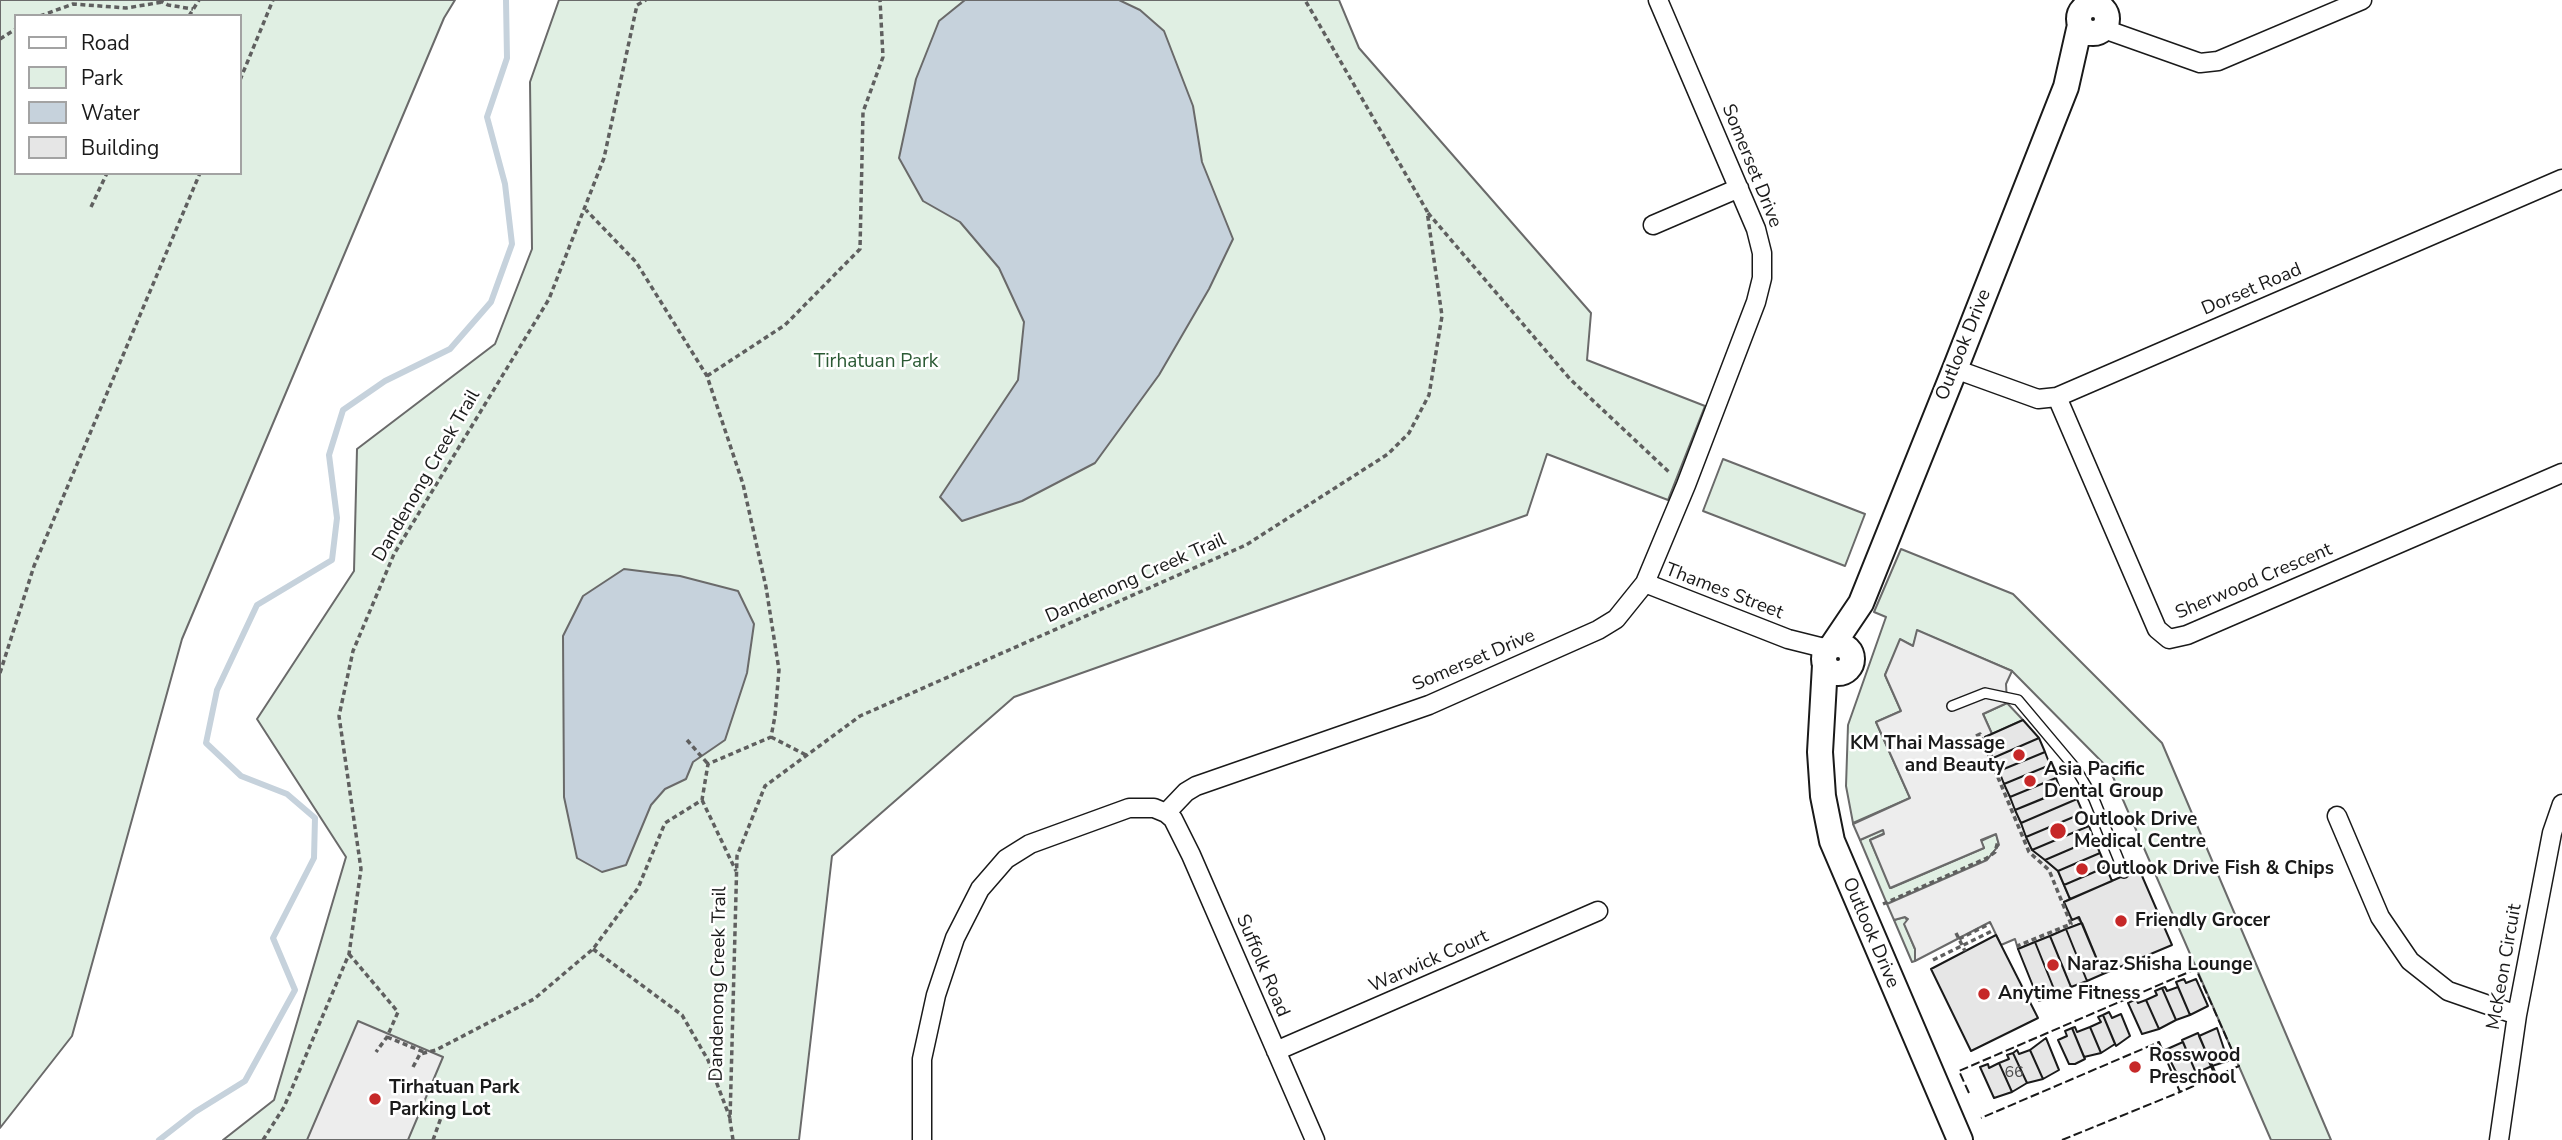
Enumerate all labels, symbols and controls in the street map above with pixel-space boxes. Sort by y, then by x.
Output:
legend [14,14,242,175]
text: Road [81,29,130,57]
text: Park [81,64,123,92]
text: Water [81,99,140,127]
street label: Somerset Drive [1716,101,1786,231]
text: Building [81,134,159,162]
street label: Dorset Road [2199,259,2305,321]
street label: Outlook Drive [1931,286,1997,404]
park label: Tirhatuan Park [814,351,938,373]
street label: Dandenong Creek Trail [368,386,486,566]
street label: Dandenong Creek Trail [1042,529,1230,629]
street label: Sherwood Crescent [2172,539,2336,625]
street label: Thames Street [1662,559,1786,625]
street label: Somerset Drive [1409,625,1539,697]
place label: KM Thai Massage and Beauty [1850,733,2005,777]
marker: KM Thai Massage and Beauty [2011,747,2027,763]
place label: Asia Pacific Dental Group [2044,759,2163,803]
marker: Asia Pacific Dental Group [2022,773,2038,789]
place label: Outlook Drive Medical Centre [2074,809,2206,853]
marker: Outlook Drive Medical Centre [2048,821,2068,841]
place label: Outlook Drive Fish & Chips [2096,858,2334,880]
marker: Outlook Drive Fish & Chips [2074,861,2090,877]
street label: Outlook Drive [1836,874,1904,992]
street label: Dandenong Creek Trail [706,886,732,1082]
street label: McKeon Circuit [2483,902,2527,1032]
place label: Friendly Grocer [2135,910,2270,932]
street label: Suffolk Road [1230,911,1294,1021]
marker: Friendly Grocer [2113,913,2129,929]
street label: Warwick Court [1366,926,1492,998]
place label: Naraz Shisha Lounge [2067,954,2253,976]
marker: Naraz Shisha Lounge [2045,957,2061,973]
place label: Anytime Fitness [1998,983,2140,1005]
marker: Anytime Fitness [1976,986,1992,1002]
place label: Rosswood Preschool [2149,1045,2240,1089]
marker: Rosswood Preschool [2127,1059,2143,1075]
house number: 66 [2004,1063,2024,1083]
place label: Tirhatuan Park Parking Lot [389,1077,520,1121]
marker: Tirhatuan Park Parking Lot [367,1091,383,1107]

